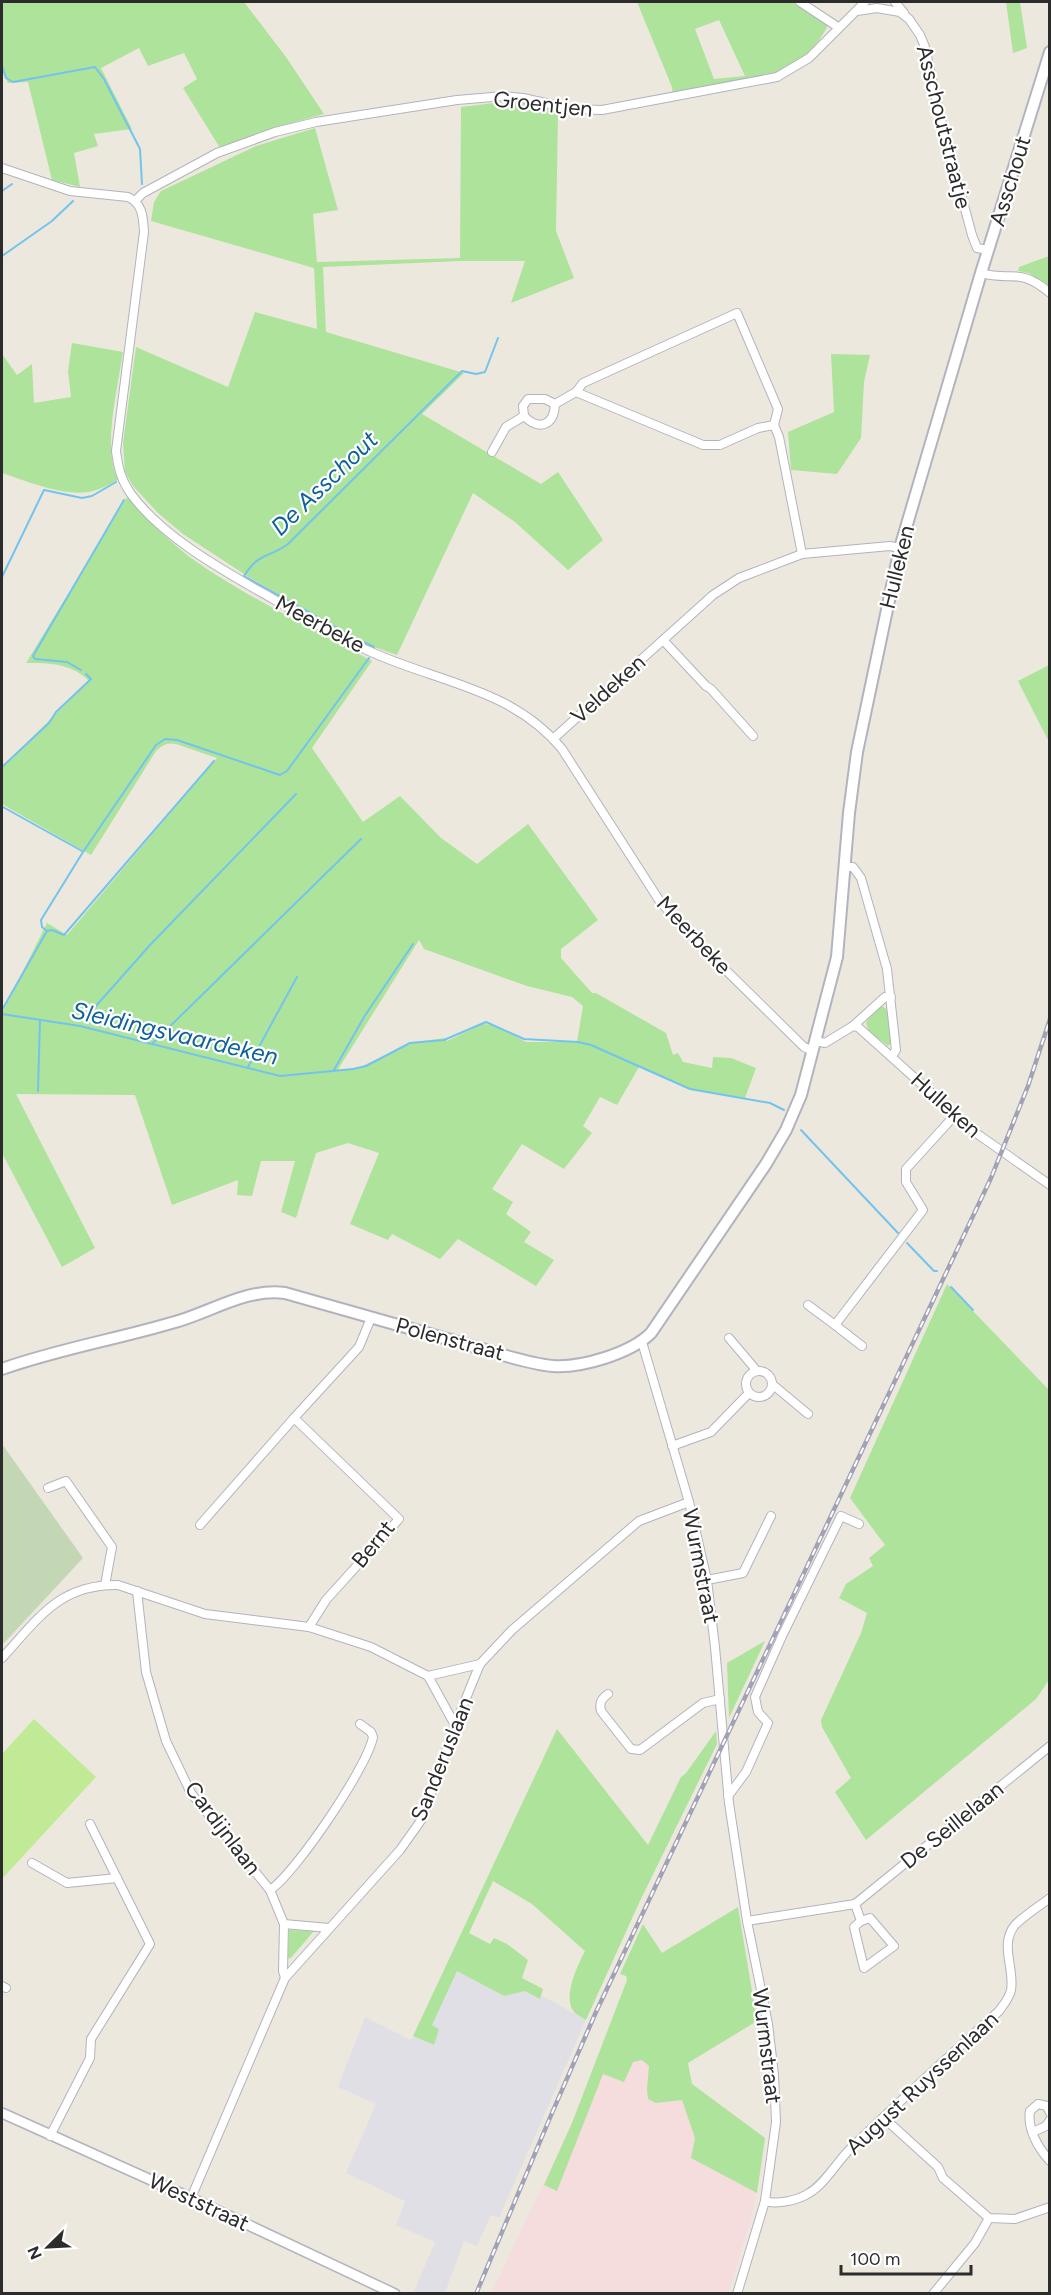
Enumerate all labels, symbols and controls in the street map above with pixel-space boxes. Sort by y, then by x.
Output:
street label: Asschoutstraatje [911,42,977,212]
street label: Groentjen [492,85,594,123]
street label: Asschout [984,133,1036,229]
water label: De Asschout [264,424,384,541]
street label: Hulleken [874,522,920,612]
street label: Meerbeke [271,589,369,659]
street label: Veldeken [565,649,651,729]
street label: Meerbeke [651,890,737,980]
water label: Sleidingsvaardeken [69,995,281,1071]
street label: Hulleken [905,1066,987,1144]
street label: Polenstraat [393,1312,507,1366]
street label: Wurmstraat [677,1506,725,1626]
street label: Bernt [346,1515,400,1573]
street label: Sanderuslaan [405,1693,479,1825]
street label: De Seillelaan [895,1775,1009,1875]
street label: Cardijnlaan [179,1776,267,1880]
street label: Wurmstraat [747,1987,787,2105]
street label: August Ruyssenlaan [840,2005,1004,2161]
street label: Weststraat [145,2167,253,2237]
north arrow [18,2217,78,2277]
scale bar [841,2238,972,2276]
text: N [24,2243,46,2262]
text: 100 m [850,2248,900,2270]

